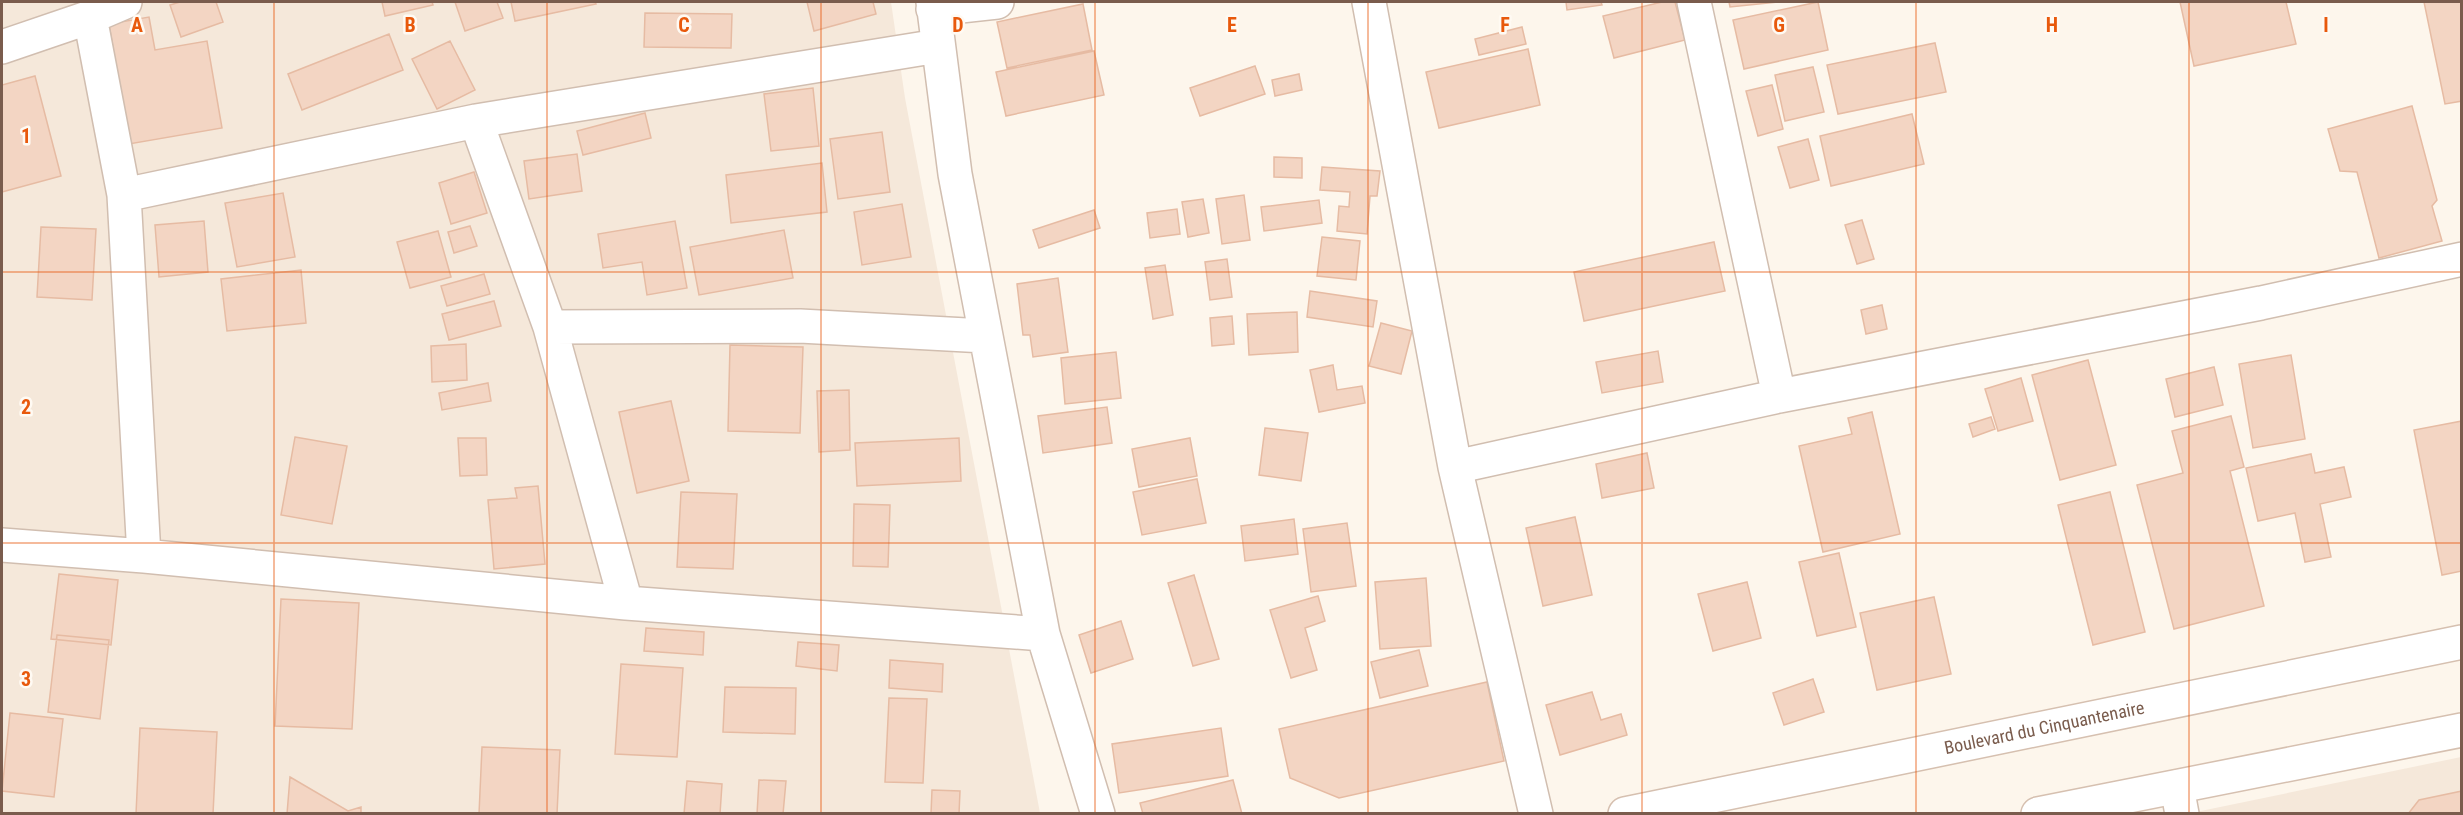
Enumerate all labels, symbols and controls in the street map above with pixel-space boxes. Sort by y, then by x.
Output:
text: A [131,13,143,37]
text: B [404,13,416,37]
text: C [678,13,690,37]
text: D [952,13,964,37]
text: E [1227,13,1237,37]
text: F [1500,13,1510,37]
text: G [1773,13,1785,37]
text: H [2046,13,2058,37]
text: I [2323,13,2329,37]
text: 1 [21,124,31,148]
text: 2 [21,395,31,419]
text: 3 [21,667,31,691]
street label: Boulevard du Cinquantenaire [1942,697,2146,758]

